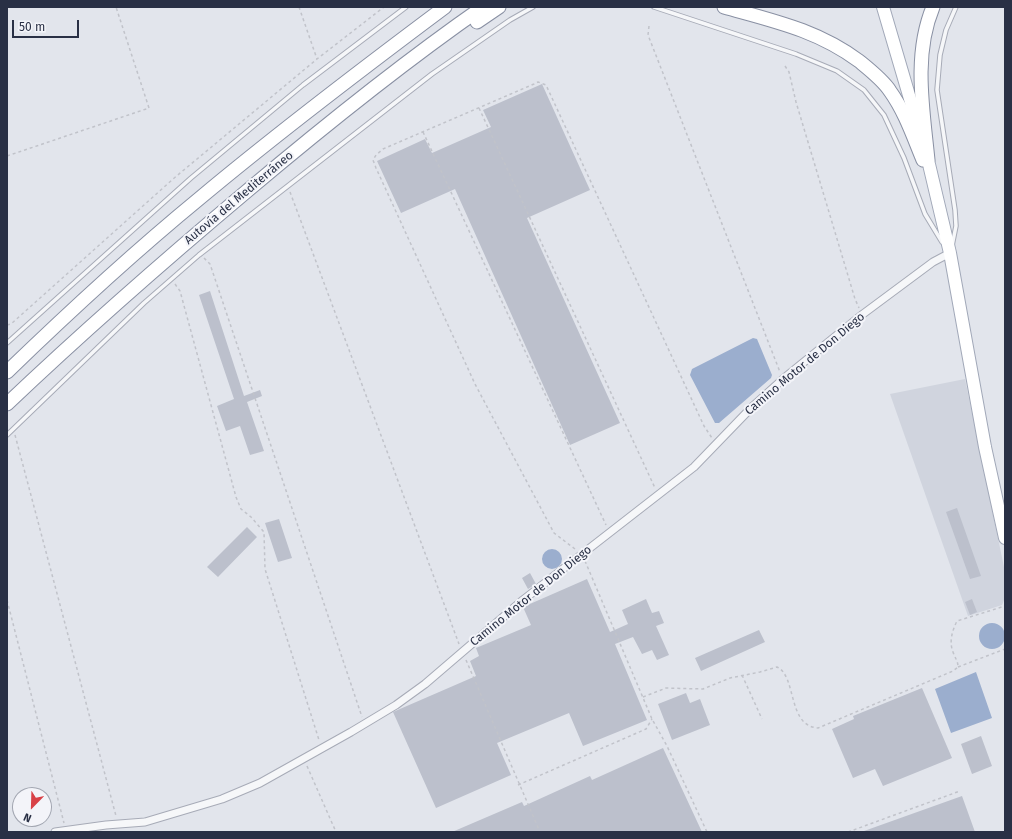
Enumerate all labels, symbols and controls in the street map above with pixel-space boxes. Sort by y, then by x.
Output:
scale bar [14,12,81,38]
text: 50 m [19,20,45,34]
street label: Autovía del Mediterráneo [182,148,296,248]
street label: Camino Motor de Don Diego [742,310,868,418]
street label: Camino Motor de Don Diego [467,543,595,649]
north arrow [12,787,52,827]
text: N [22,810,33,825]

